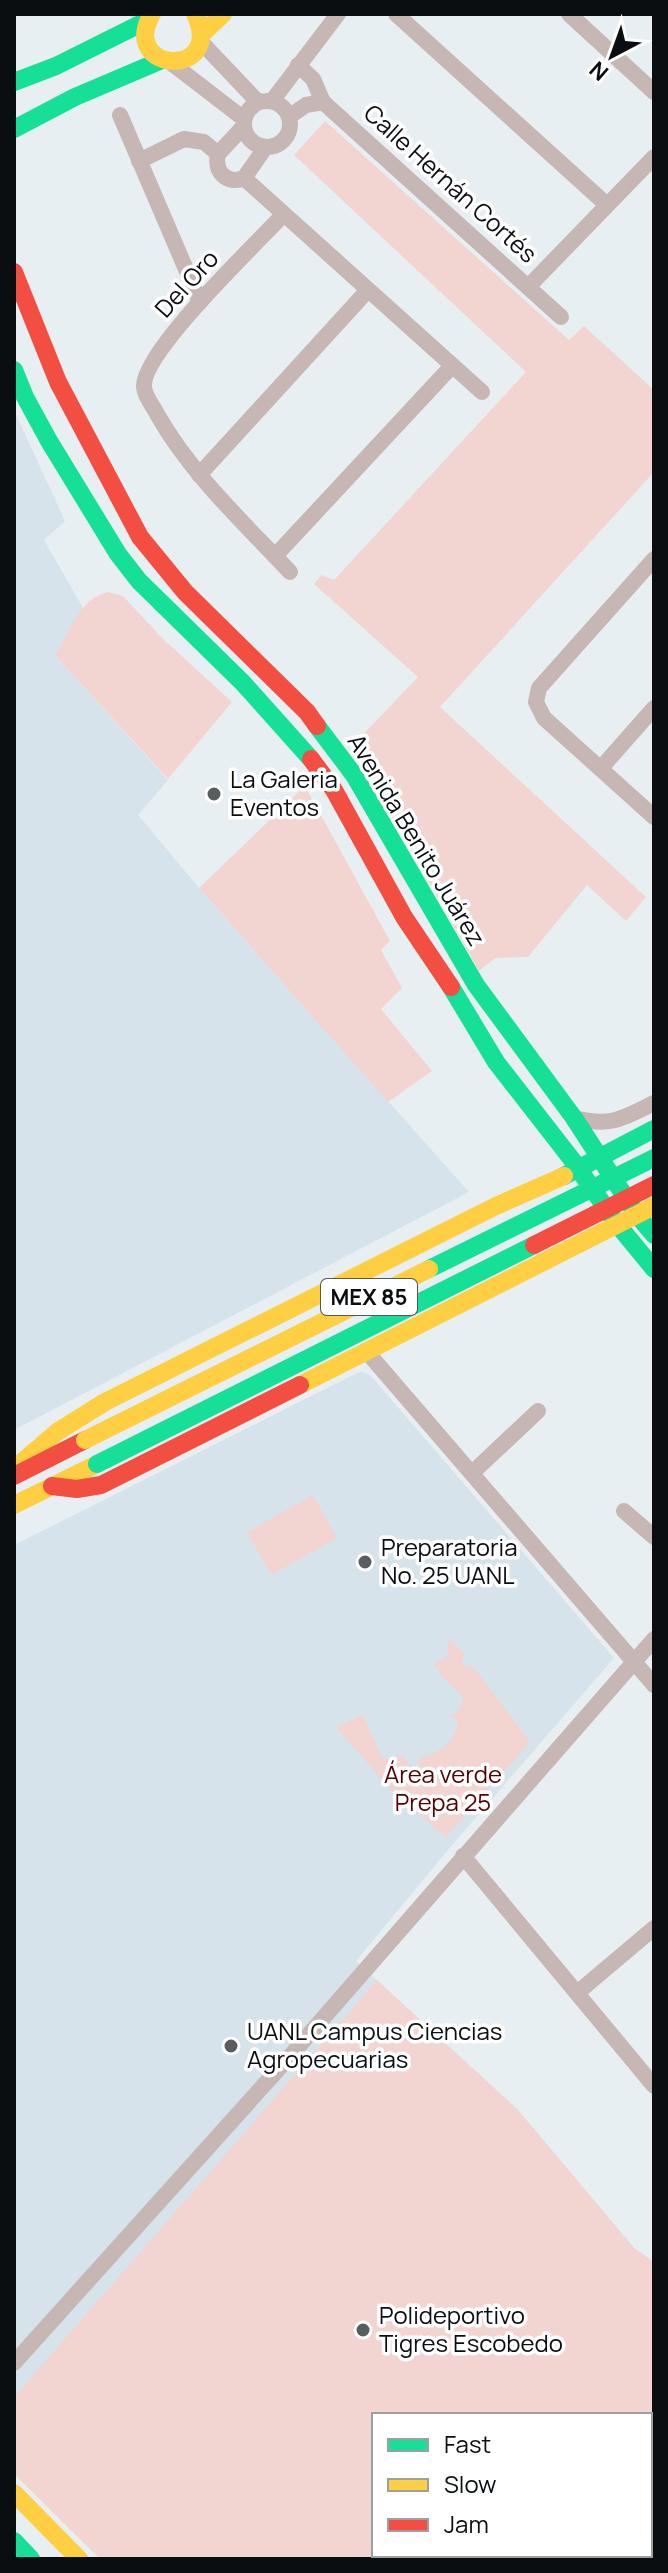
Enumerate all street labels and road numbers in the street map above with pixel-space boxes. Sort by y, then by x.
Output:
street label: Calle Hernán Cortés [357,96,545,270]
street label: Del Oro [147,242,225,324]
street label: Avenida Benito Juárez [341,727,494,951]
road number: MEX 85 [321,1279,417,1315]

